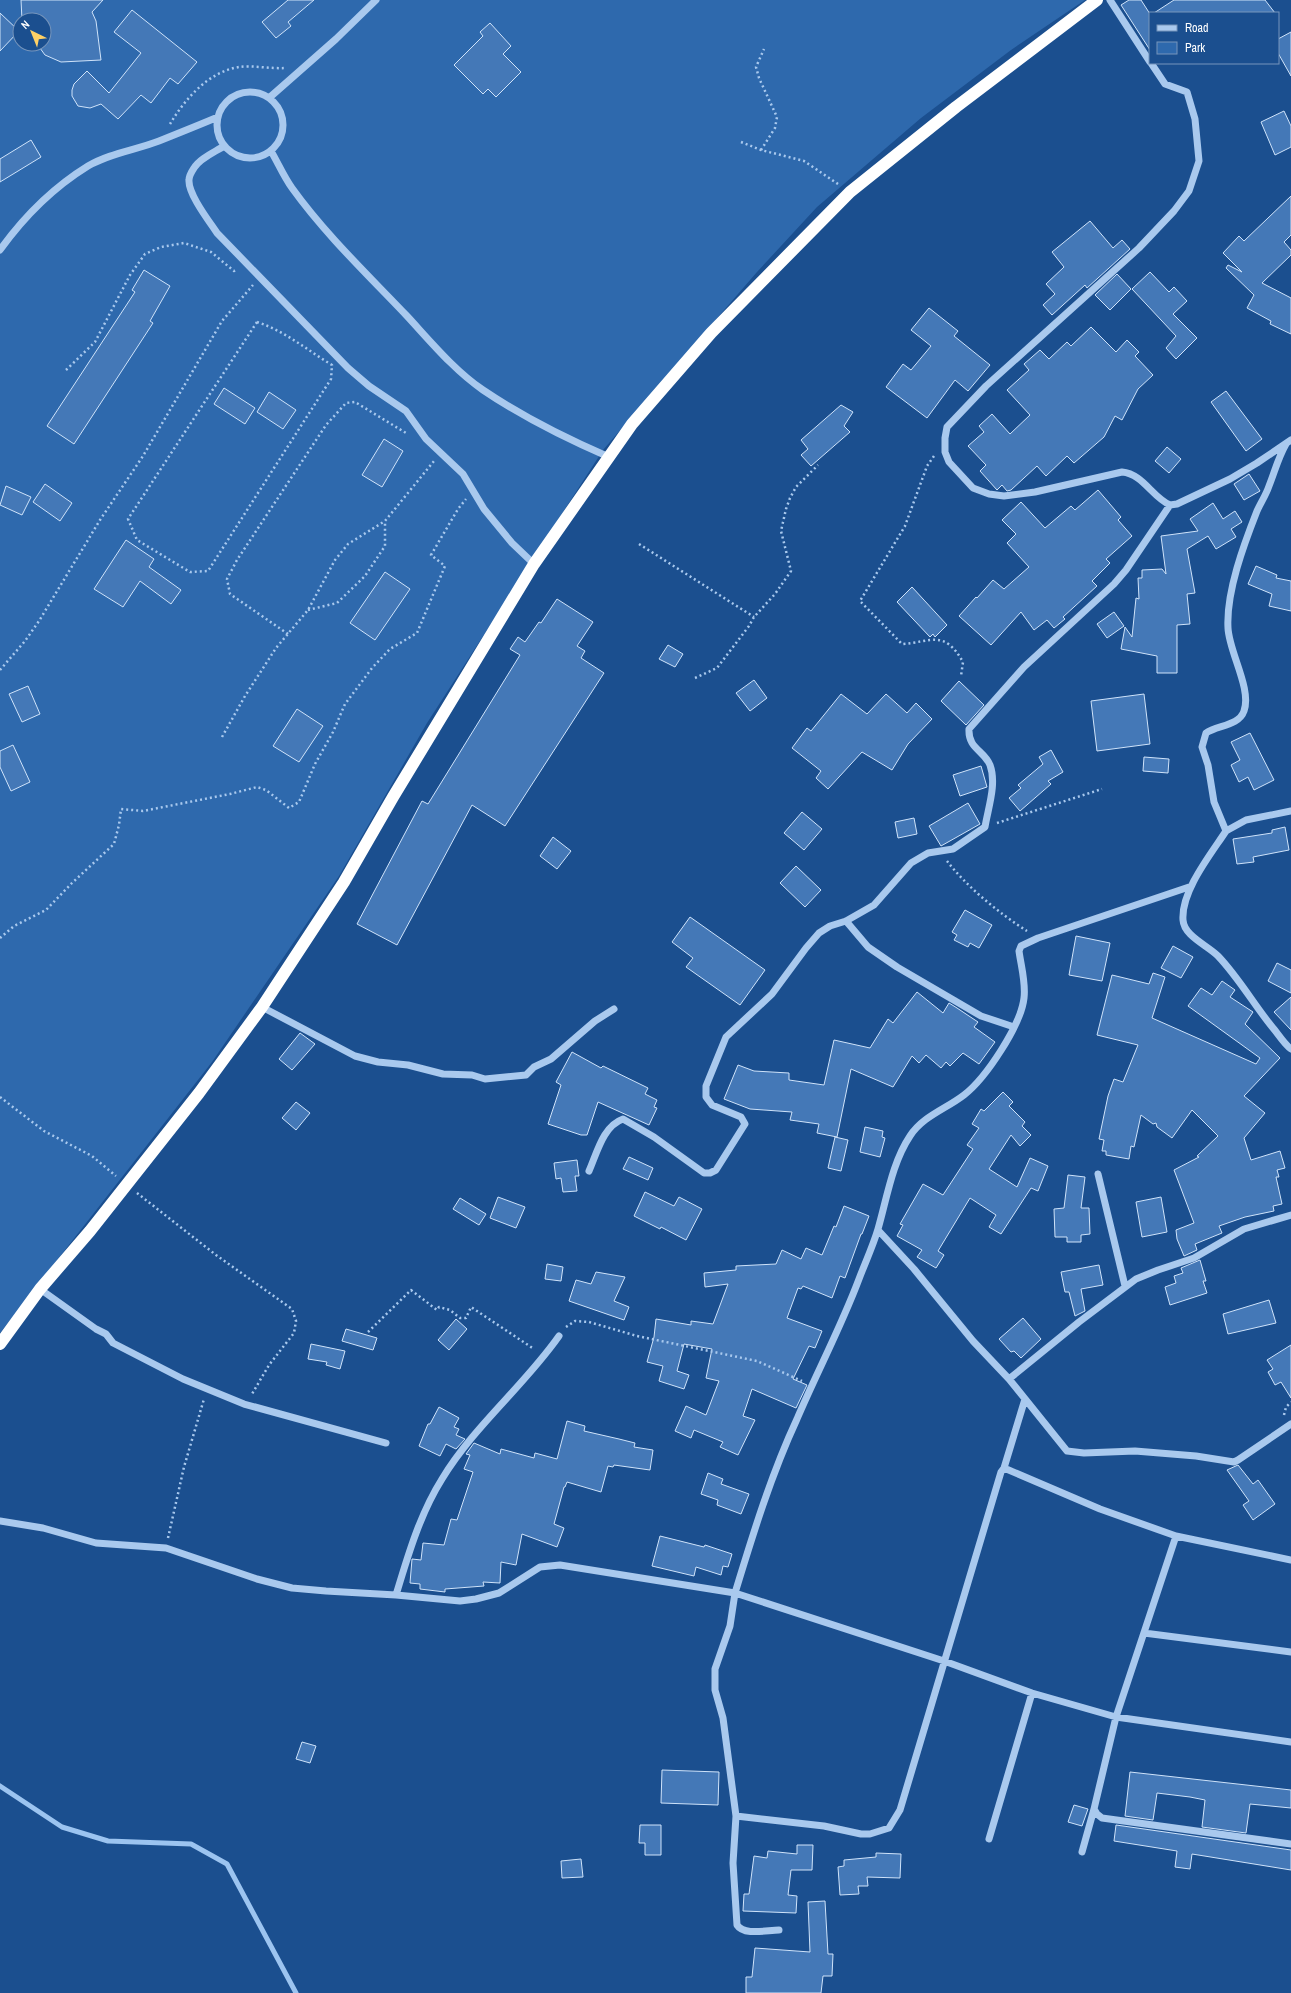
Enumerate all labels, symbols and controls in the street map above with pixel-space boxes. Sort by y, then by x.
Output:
north arrow [12,12,52,52]
legend [1149,12,1279,64]
text: N [18,17,32,32]
text: Road [1185,20,1209,36]
text: Park [1185,40,1205,56]

